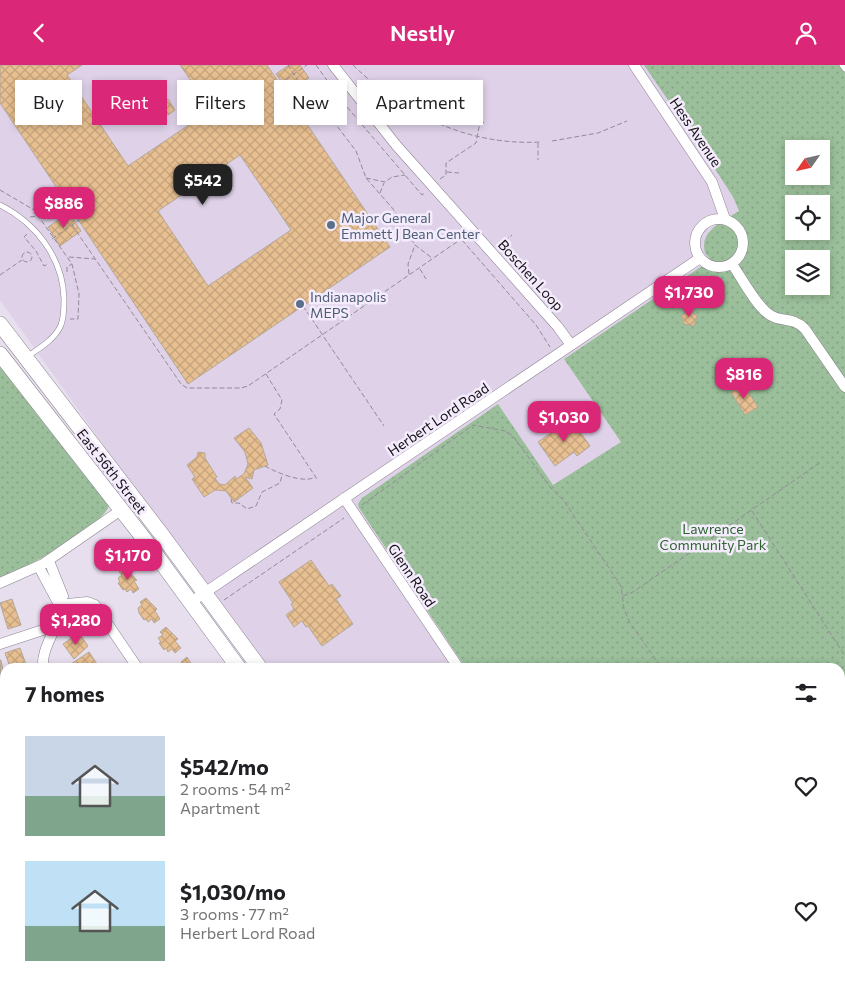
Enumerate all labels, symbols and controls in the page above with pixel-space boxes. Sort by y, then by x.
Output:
icon: back [25,19,53,47]
text: Nestly [390,19,455,46]
icon: person [792,19,820,47]
chip: Buy [15,80,82,125]
chip: Rent [92,80,167,125]
chip: Filters [177,80,264,125]
chip: New [274,80,347,125]
chip: Apartment [357,80,483,125]
street label: Hess Avenue [667,94,725,170]
north arrow [785,140,830,185]
map controls [785,140,830,295]
pin: $542 [173,163,233,206]
text: $542 [184,170,222,189]
pin: $886 [34,186,94,229]
text: $886 [45,193,83,212]
button: locate [785,195,830,240]
place label: Major General Emmett J Bean Center [341,209,480,242]
marker: Major General Emmett J Bean Center [325,219,337,231]
street label: Boschen Loop [495,236,567,314]
button: layers [785,250,830,295]
pin: $1,730 [648,275,730,318]
text: $1,730 [664,282,714,301]
place label: Indianapolis MEPS [310,288,386,321]
marker: Indianapolis MEPS [294,298,306,310]
pin: $816 [714,357,774,400]
text: $816 [726,364,762,383]
street label: Herbert Lord Road [384,379,492,459]
pin: $1,030 [523,401,605,443]
text: $1,030 [539,407,589,426]
street label: East 56th Street [74,425,151,517]
park label: Lawrence Community Park [660,520,767,553]
pin: $1,170 [87,539,169,581]
street label: Glenn Road [385,540,439,610]
text: $1,170 [105,545,151,564]
pin: $1,280 [35,603,117,646]
text: $1,280 [51,610,101,629]
icon: filters [792,679,820,707]
text: 7 homes [25,681,104,706]
text: $542/mo [180,754,269,779]
icon: home [65,756,125,816]
icon: heart [792,772,820,800]
text: 2 rooms · 54 m² [180,779,291,798]
text: Apartment [180,798,260,817]
text: $1,030/mo [180,879,286,904]
icon: home [65,881,125,941]
icon: heart [792,897,820,925]
text: 3 rooms · 77 m² [180,904,289,923]
text: Herbert Lord Road [180,923,315,942]

